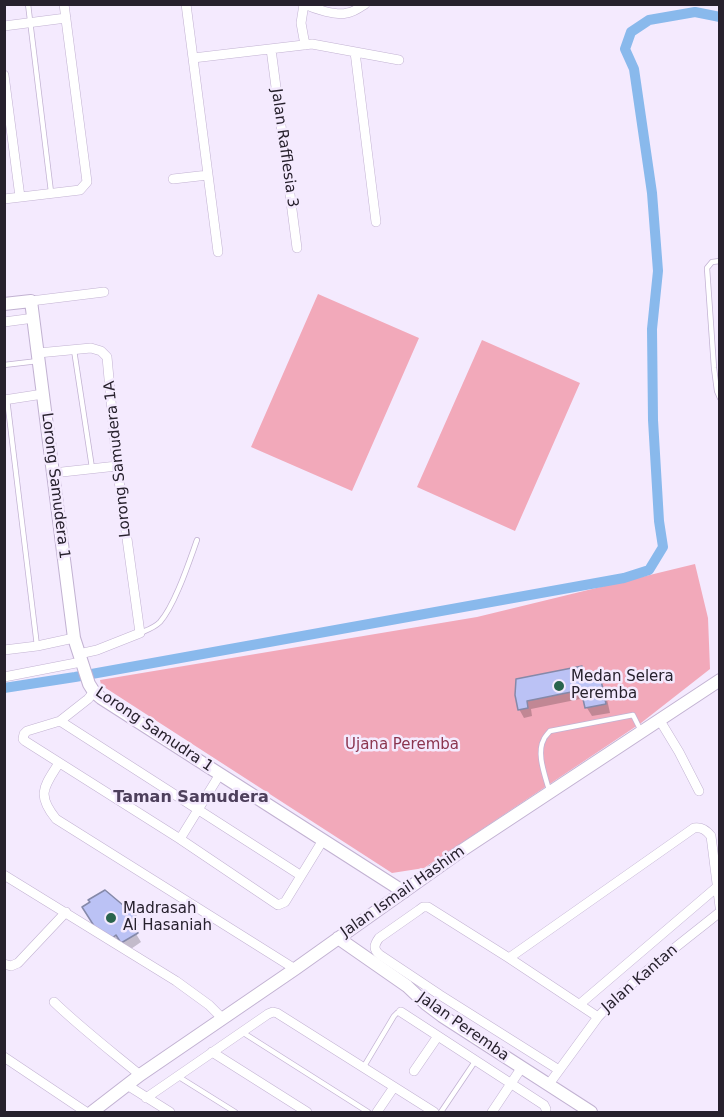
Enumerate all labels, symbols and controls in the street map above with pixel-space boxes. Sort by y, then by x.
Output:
street label: Jalan Rafflesia 3 [267,87,301,209]
street label: Lorong Samudera 1A [101,380,135,538]
street label: Lorong Samudera 1 [37,412,73,560]
place label: Medan Selera Peremba [571,668,674,703]
marker: Medan Selera Peremba [552,679,566,693]
street label: Lorong Samudra 1 [92,684,216,776]
park label: Ujana Peremba [345,736,459,754]
district label: Taman Samudera [113,788,269,808]
street label: Jalan Ismail Hashim [338,842,468,942]
place label: Madrasah Al Hasaniah [123,900,212,935]
marker: Madrasah Al Hasaniah [104,911,118,925]
street label: Jalan Kantan [599,941,681,1017]
street label: Jalan Peremba [414,989,512,1065]

